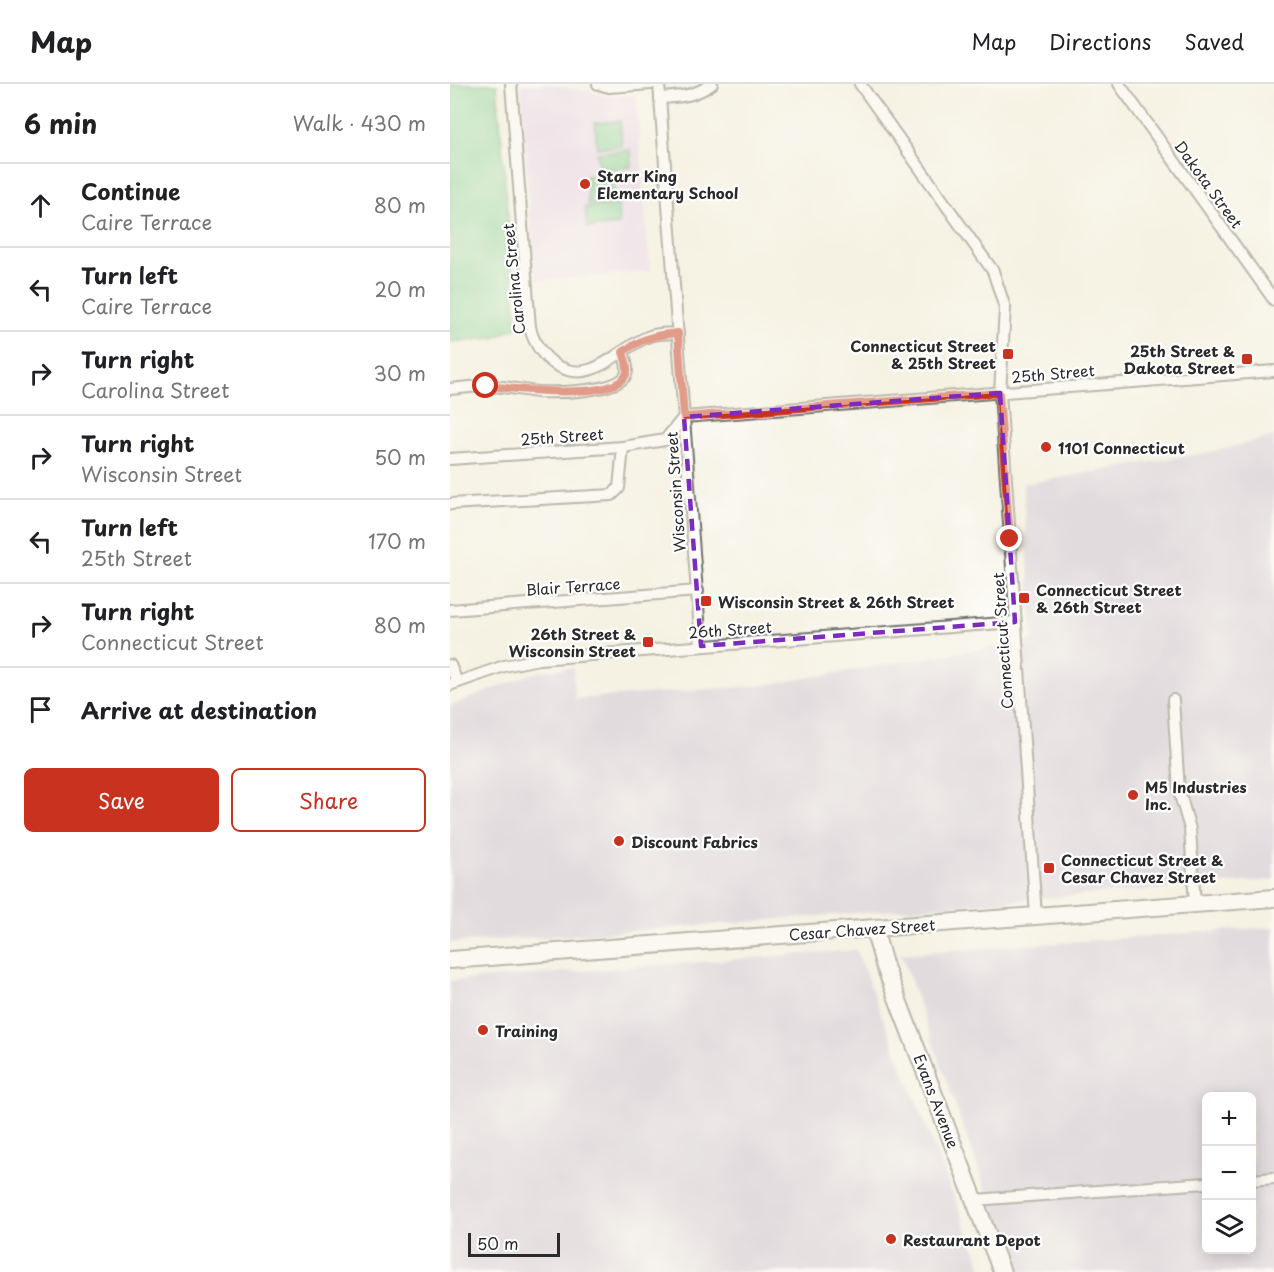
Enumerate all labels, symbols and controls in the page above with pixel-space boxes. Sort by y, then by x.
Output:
text: Map [30,20,92,63]
text: Map [971,25,1016,57]
text: Directions [1049,25,1151,57]
text: Saved [1184,25,1244,57]
text: 6 min [24,104,97,143]
text: Walk · 430 m [293,108,426,138]
street label: Dakota Street [1169,135,1249,233]
place label: Starr King Elementary School [597,164,738,204]
text: Continue [81,174,180,207]
marker: Starr King Elementary School [578,177,592,191]
icon: ahead [24,189,57,222]
text: 80 m [374,190,426,220]
text: Caire Terrace [81,207,212,237]
street label: Carolina Street [496,222,530,336]
text: Turn left [81,258,178,291]
icon: left [24,273,57,306]
text: 20 m [374,274,426,304]
text: Caire Terrace [81,291,212,321]
place label: Connecticut Street & 25th Street [850,334,996,374]
place label: 25th Street & Dakota Street [1123,339,1235,379]
text: Turn right [81,342,194,375]
marker: Connecticut Street & 25th Street [1001,347,1015,361]
marker: 25th Street & Dakota Street [1240,352,1254,366]
icon: right [24,357,57,390]
text: 30 m [373,358,426,388]
street label: 25th Street [1011,358,1095,388]
route start [472,372,498,398]
text: Carolina Street [81,375,229,405]
street label: 25th Street [520,422,604,450]
text: Turn right [81,426,194,459]
street label: Wisconsin Street [659,431,691,553]
place label: 1101 Connecticut [1058,436,1185,459]
marker: 1101 Connecticut [1039,440,1053,454]
icon: right [24,441,57,474]
text: 50 m [374,442,426,472]
text: Wisconsin Street [81,459,242,489]
text: Turn left [81,510,178,543]
icon: left [24,525,57,558]
route end [996,525,1022,551]
text: 170 m [368,526,426,556]
text: 25th Street [81,543,192,573]
street label: Blair Terrace [525,571,621,601]
street label: Connecticut Street [986,572,1018,710]
place label: Connecticut Street & 26th Street [1036,578,1182,618]
place label: Wisconsin Street & 26th Street [718,590,955,613]
marker: Connecticut Street & 26th Street [1017,591,1031,605]
text: Turn right [81,594,194,627]
marker: Wisconsin Street & 26th Street [699,594,713,608]
icon: right [24,609,57,642]
text: 80 m [374,610,426,640]
street label: 26th Street [688,615,772,643]
place label: 26th Street & Wisconsin Street [509,622,636,662]
text: Connecticut Street [81,627,264,657]
marker: 26th Street & Wisconsin Street [641,635,655,649]
icon: arrive [24,693,57,726]
text: Arrive at destination [81,693,317,726]
button: Save [24,768,219,832]
button: Share [231,768,426,832]
place label: M5 Industries Inc. [1145,775,1247,815]
marker: M5 Industries Inc. [1126,788,1140,802]
place label: Discount Fabrics [631,830,758,853]
marker: Discount Fabrics [612,834,626,848]
place label: Connecticut Street & Cesar Chavez Street [1061,848,1223,888]
marker: Connecticut Street & Cesar Chavez Street [1042,861,1056,875]
street label: Cesar Chavez Street [788,912,936,946]
place label: Training [495,1019,558,1042]
marker: Training [476,1023,490,1037]
street label: Evans Avenue [908,1051,966,1151]
map controls [1202,1092,1256,1254]
button: + [1202,1092,1256,1146]
button: − [1202,1146,1256,1200]
button: layers [1202,1200,1256,1254]
place label: Restaurant Depot [903,1228,1041,1251]
scale bar [468,1230,560,1258]
text: 50 m [477,1231,518,1255]
marker: Restaurant Depot [884,1232,898,1246]

